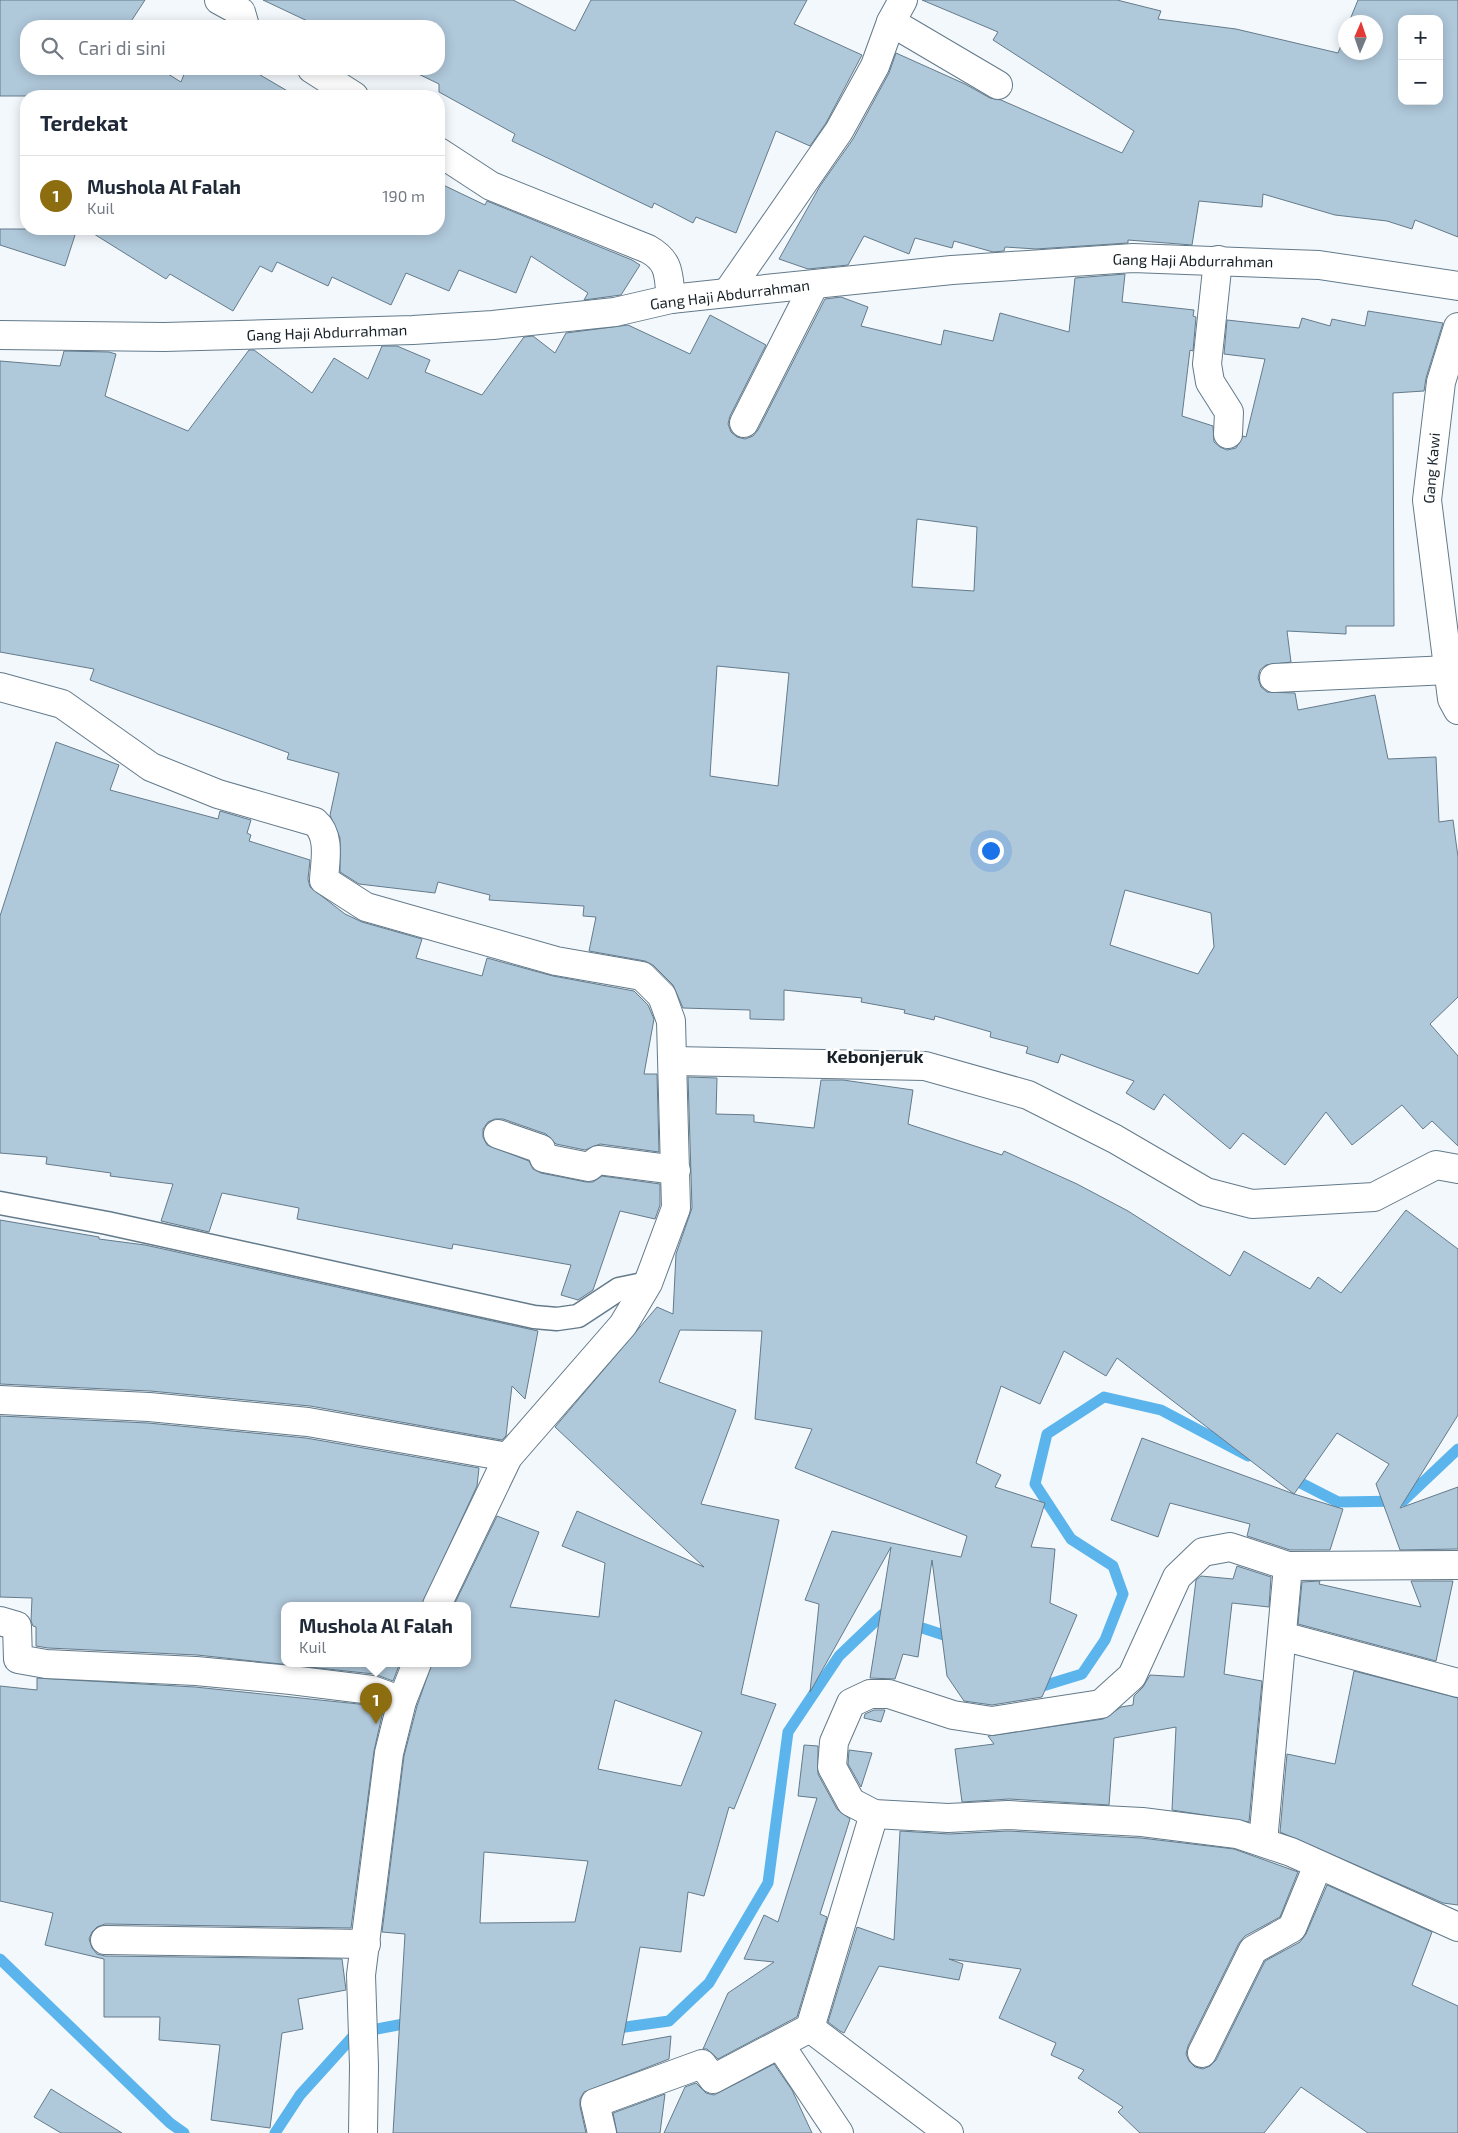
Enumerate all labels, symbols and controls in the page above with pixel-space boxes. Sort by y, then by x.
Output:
north arrow [1338,15,1383,60]
map controls [1398,15,1443,105]
button: + [1398,15,1443,60]
search box [20,20,445,75]
icon: search [38,34,66,62]
text: Cari di sini [78,36,166,59]
button: − [1398,60,1443,105]
text: Terdekat [40,110,128,135]
text: Mushola Al Falah [87,175,241,198]
text: 1 [53,186,59,205]
text: 190 m [382,186,425,205]
text: Kuil [87,198,114,217]
street label: Gang Haji Abdurrahman [1112,250,1274,271]
street label: Gang Haji Abdurrahman [649,275,811,314]
street label: Gang Haji Abdurrahman [246,320,408,345]
street label: Gang Kawi [1419,432,1443,504]
your location [978,838,1004,864]
district label: Kebonjeruk [827,1045,923,1067]
popup [281,1602,471,1667]
text: Mushola Al Falah [299,1614,453,1637]
text: Kuil [299,1637,326,1656]
pin: 1 [360,1683,392,1724]

